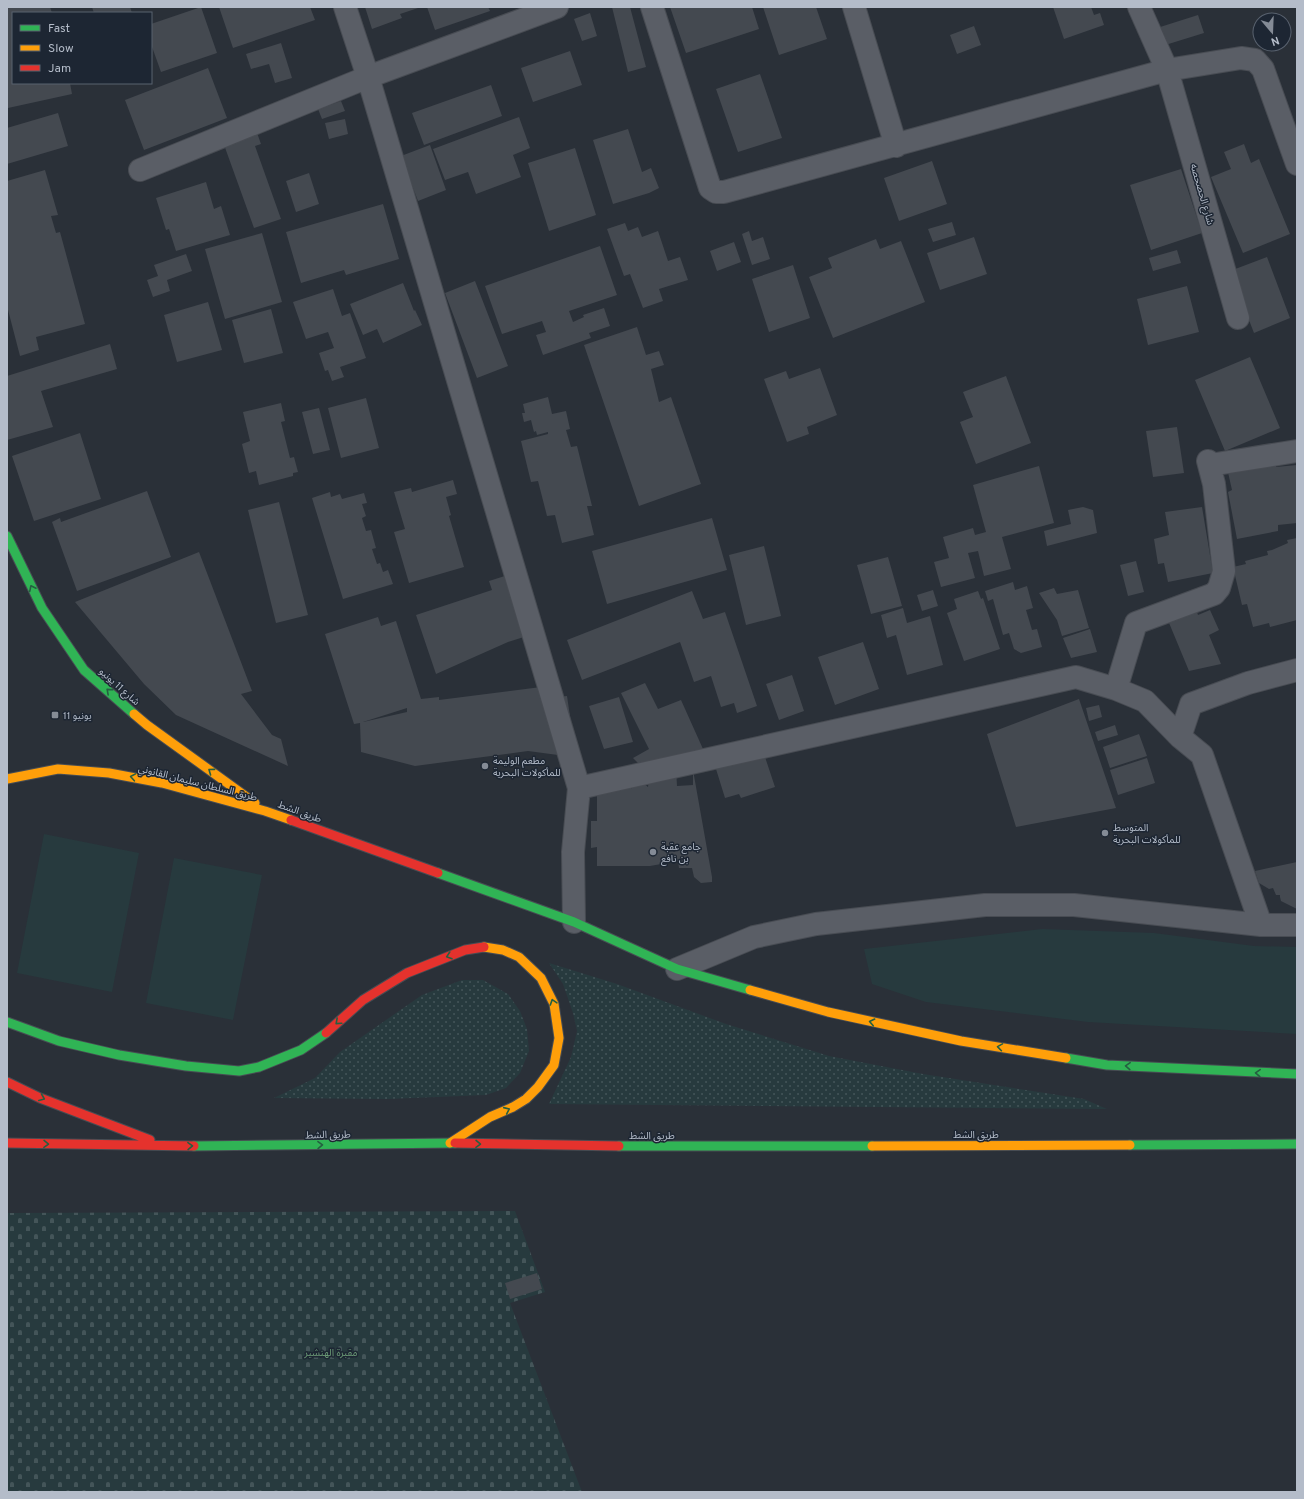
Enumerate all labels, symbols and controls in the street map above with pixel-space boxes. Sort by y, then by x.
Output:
legend [12,12,152,84]
north arrow [1252,12,1292,52]
text: Fast [48,21,70,37]
text: N [1269,33,1281,48]
text: Slow [48,41,74,57]
text: Jam [48,61,71,77]
street label: شارع الحصحصه [1187,162,1217,227]
one-way arrow [29,584,37,592]
street label: شارع 11 يونيو [96,665,142,709]
one-way arrow [106,689,114,696]
marker: 11 يونيو [50,710,60,720]
place label: 11 يونيو [63,710,92,723]
place label: مطعم الوليمة للمأكولات البحرية [493,755,561,780]
marker: مطعم الوليمة للمأكولات البحرية [480,761,490,771]
street label: طريق السلطان سليمان القانوني [137,762,259,805]
one-way arrow [208,769,215,776]
one-way arrow [129,774,136,782]
street label: طريق الشط [276,798,323,826]
place label: المتوسط للمأكولات البحرية [1113,822,1181,847]
marker: المتوسط للمأكولات البحرية [1100,828,1110,838]
place label: جامع عقبة بن نافع [661,841,701,866]
marker: جامع عقبة بن نافع [648,847,658,857]
one-way arrow [445,951,452,960]
one-way arrow [549,998,557,1005]
one-way arrow [335,1017,343,1024]
one-way arrow [869,1018,875,1026]
one-way arrow [997,1044,1003,1052]
one-way arrow [1125,1062,1131,1070]
one-way arrow [1255,1069,1261,1078]
one-way arrow [39,1094,46,1102]
one-way arrow [503,1107,511,1115]
street label: طريق الشط [305,1129,351,1142]
street label: طريق الشط [953,1129,999,1142]
street label: طريق الشط [629,1130,675,1143]
one-way arrow [43,1139,49,1148]
one-way arrow [475,1140,481,1148]
one-way arrow [317,1141,323,1149]
one-way arrow [187,1142,193,1150]
park label: مقبرة الهنشير [303,1347,358,1360]

